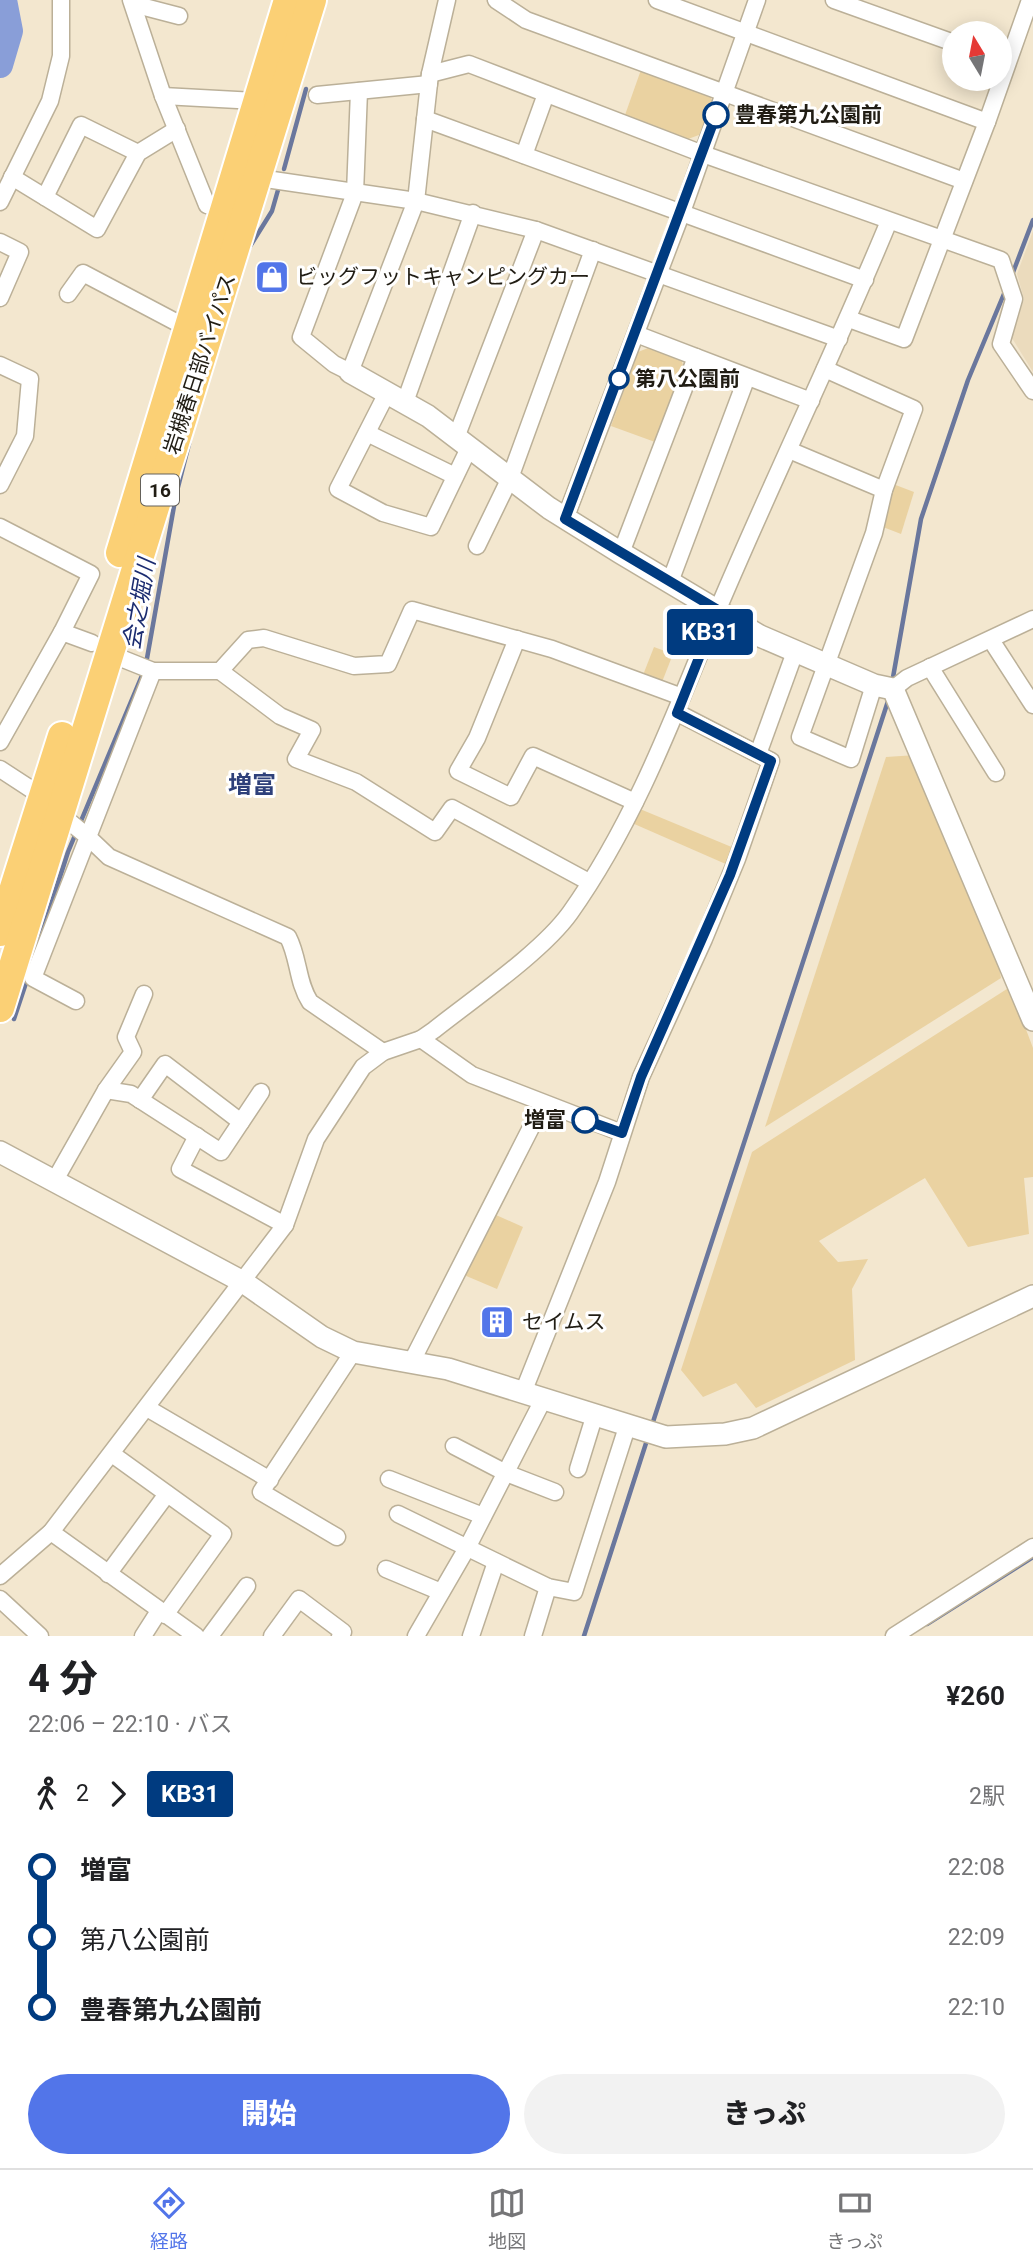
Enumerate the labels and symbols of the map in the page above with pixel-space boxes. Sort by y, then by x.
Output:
north arrow [942,21,1012,91]
marker: 豊春第九公園前 [703,102,729,128]
place label: 豊春第九公園前 [735,103,882,127]
shop icon: ビッグフットキャンピングカー [253,258,291,296]
place label: ビッグフットキャンピングカー [296,265,590,289]
street label: 岩槻春日部バイパス [159,271,241,457]
place label: 第八公園前 [635,367,740,391]
marker: 第八公園前 [609,369,629,389]
road number: 16 [141,475,179,505]
water label: 会之堀川 [118,553,161,652]
line badge: KB31 [661,609,759,655]
district label: 増富 [228,771,276,799]
marker: 増富 [572,1107,598,1133]
place label: 増富 [524,1108,566,1132]
building icon: セイムス [478,1303,516,1341]
place label: セイムス [522,1310,606,1334]

